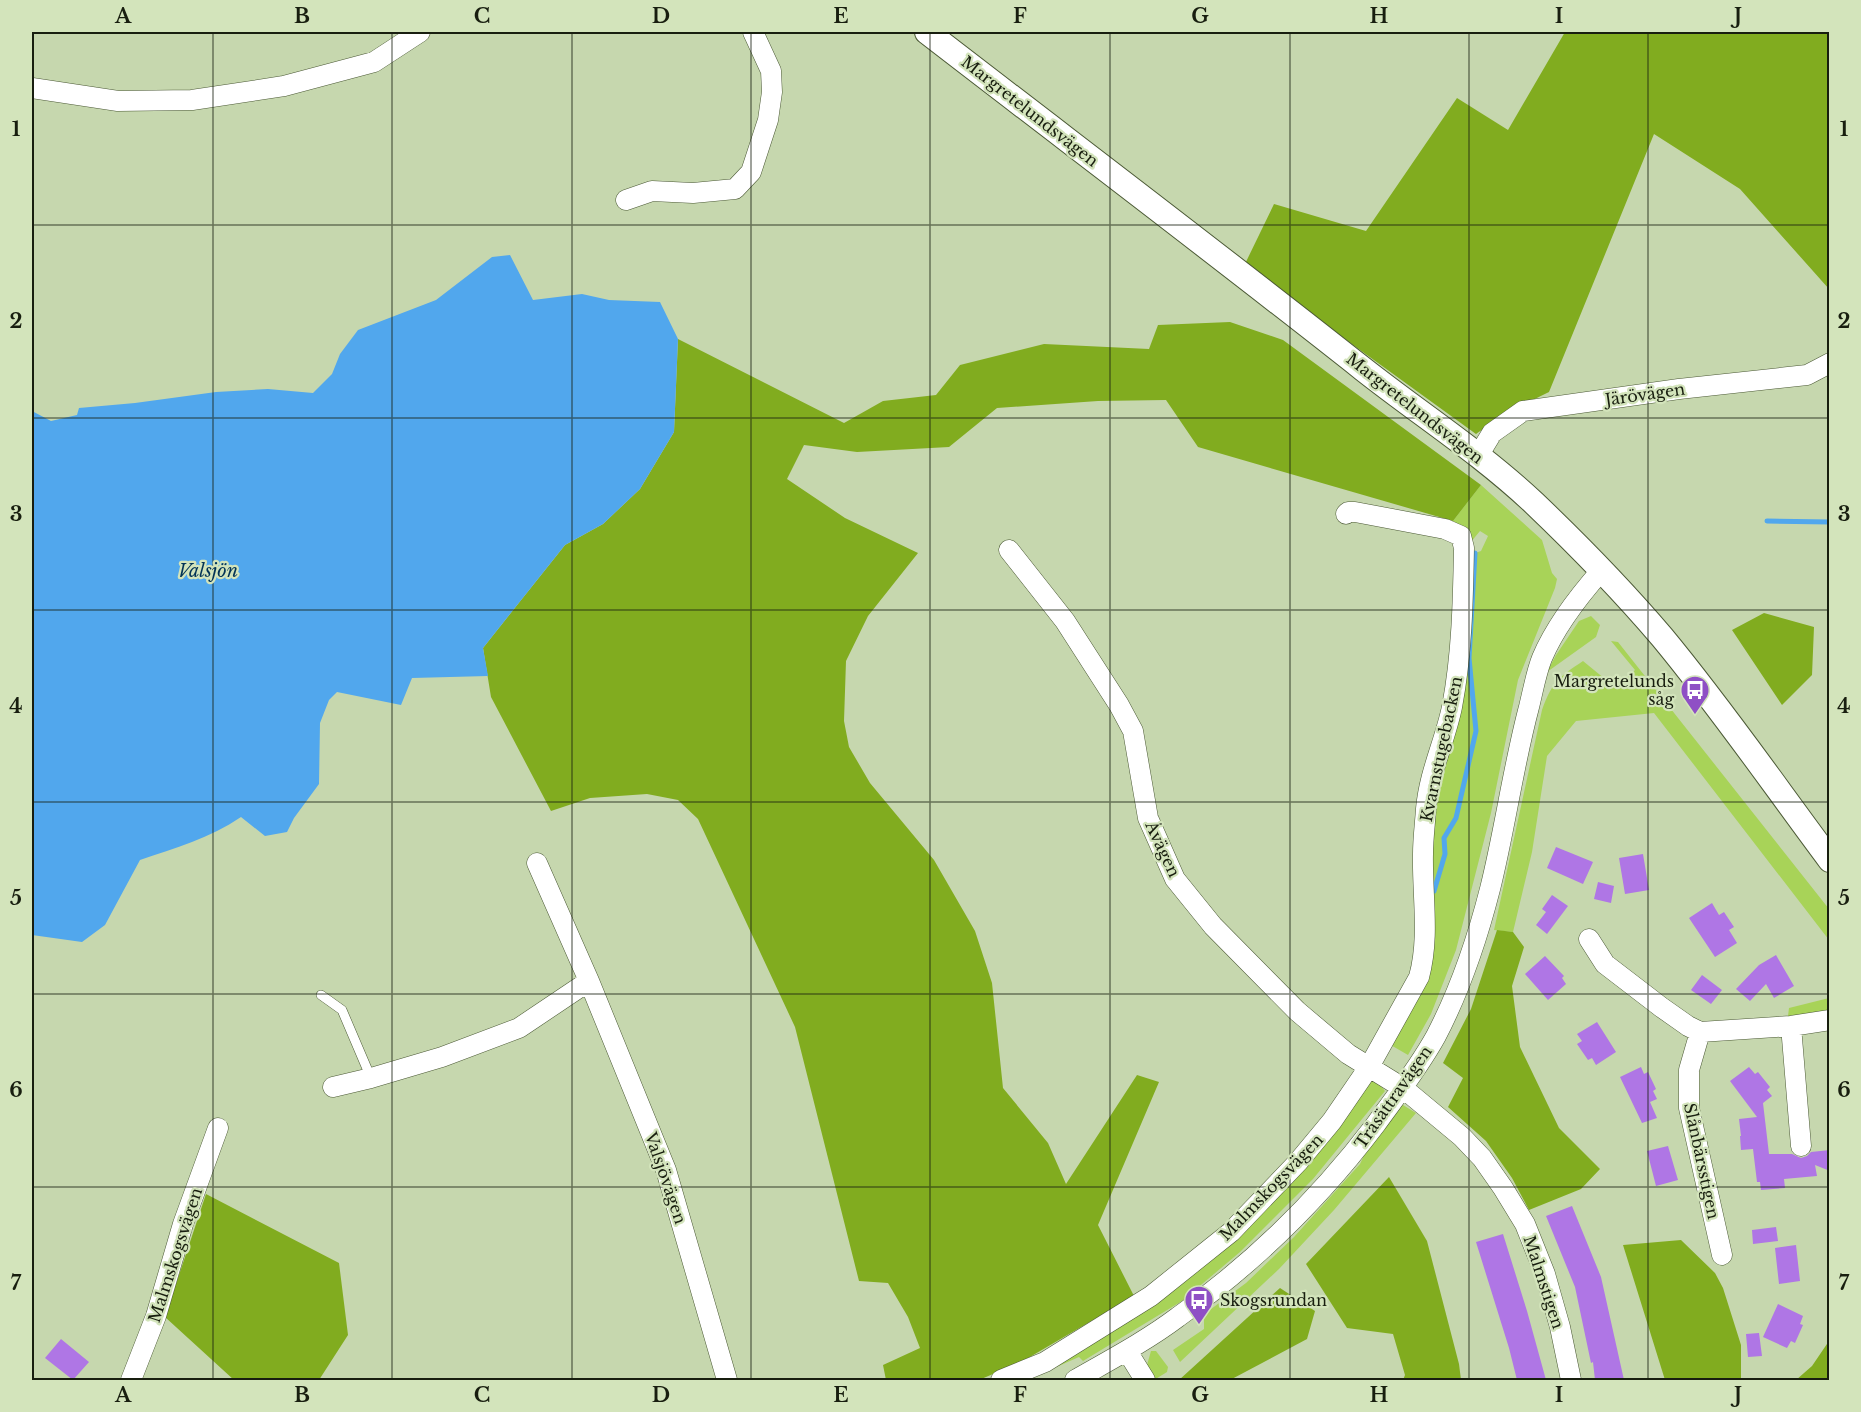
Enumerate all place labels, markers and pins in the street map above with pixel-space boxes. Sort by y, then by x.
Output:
place label: Margretelunds såg [1554,671,1674,709]
bus stop icon: Margretelunds såg [1679,674,1711,716]
bus stop icon: Skogsrundan [1183,1284,1215,1326]
place label: Skogsrundan [1220,1290,1327,1310]

